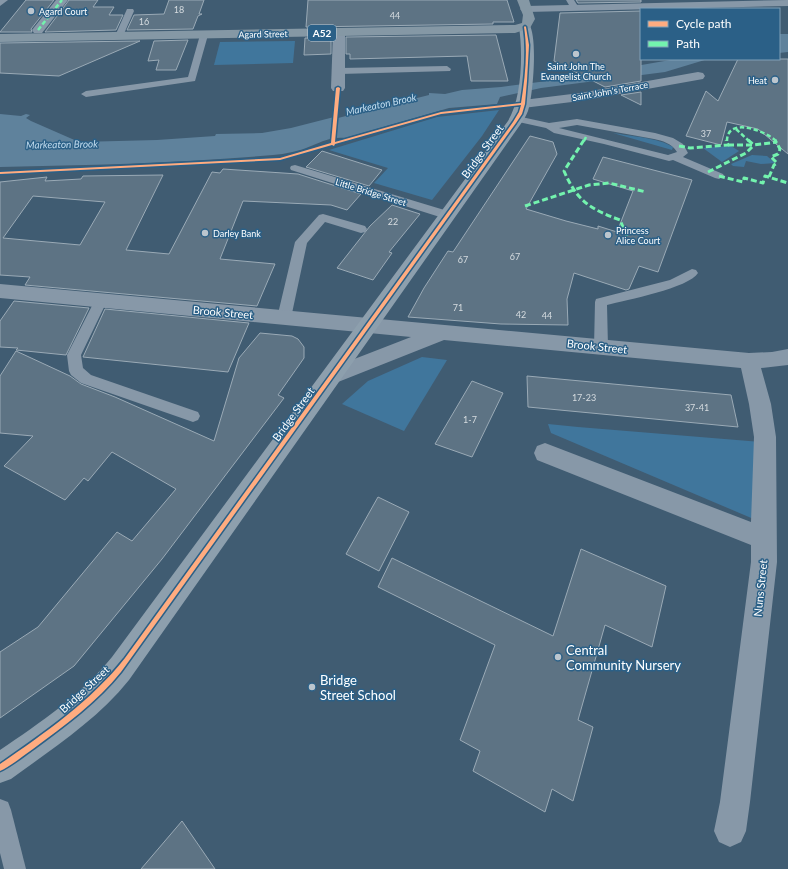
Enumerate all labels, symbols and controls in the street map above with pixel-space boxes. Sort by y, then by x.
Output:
house number: 18 [174,4,184,15]
marker: Agard Court [26,6,36,16]
place label: Agard Court [39,6,88,17]
legend [640,8,780,60]
house number: 44 [390,10,400,21]
house number: 16 [139,16,149,27]
text: Cycle path [676,16,731,31]
road number: A52 [308,25,336,41]
street label: Agard Street [238,28,289,40]
text: Path [676,36,700,51]
marker: Saint John The Evangelist Church [571,49,581,59]
place label: Saint John The Evangelist Church [541,61,611,82]
place label: Heat [748,75,768,86]
marker: Heat [770,75,780,85]
street label: Saint John's Terrace [571,79,649,103]
water label: Markeaton Brook [345,91,418,117]
street label: Bridge Street [458,122,506,180]
house number: 37 [701,128,711,139]
water label: Markeaton Brook [26,137,98,151]
street label: Little Bridge Street [334,176,409,208]
house number: 22 [388,216,398,227]
place label: Princess Alice Court [616,225,661,246]
marker: Darley Bank [200,228,210,238]
place label: Darley Bank [213,228,261,239]
marker: Princess Alice Court [603,230,613,240]
house number: 67 [510,251,520,262]
house number: 67 [458,254,468,265]
house number: 71 [453,302,463,313]
street label: Brook Street [192,303,254,321]
house number: 42 [516,309,526,320]
house number: 44 [542,310,552,321]
street label: Brook Street [566,336,628,356]
street label: Bridge Street [269,385,317,443]
house number: 17-23 [572,392,596,403]
house number: 37-41 [685,402,709,413]
house number: 1-7 [463,414,477,425]
street label: Nuns Street [751,559,769,617]
place label: Central Community Nursery [566,642,681,673]
marker: Central Community Nursery [553,652,563,662]
street label: Bridge Street [57,663,112,715]
place label: Bridge Street School [320,672,396,703]
marker: Bridge Street School [307,682,317,692]

